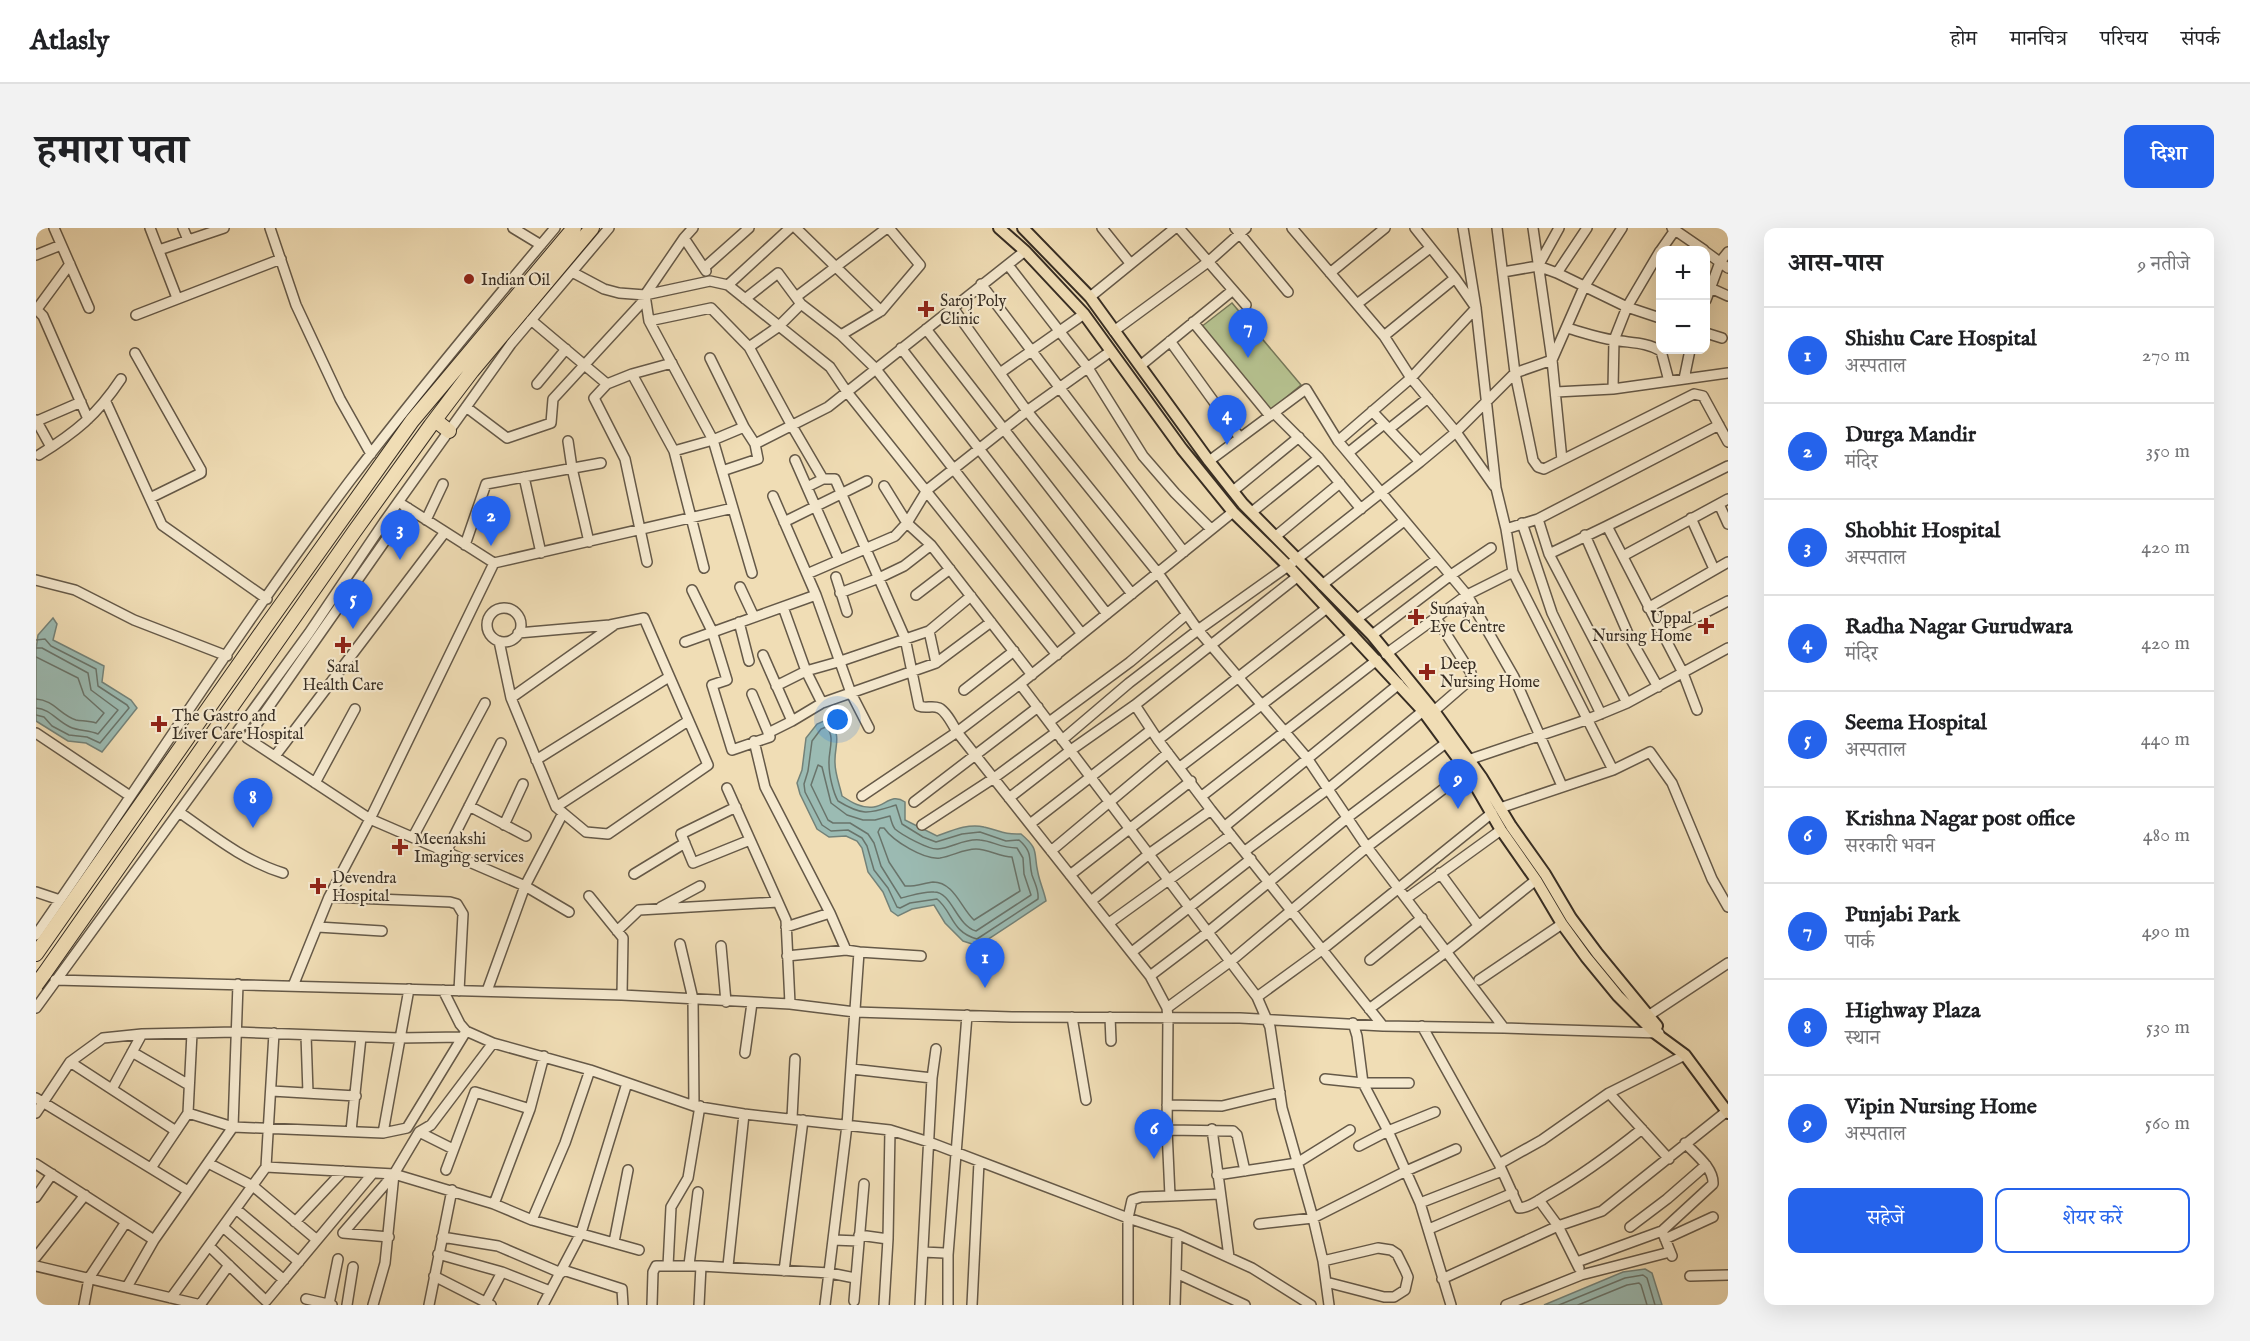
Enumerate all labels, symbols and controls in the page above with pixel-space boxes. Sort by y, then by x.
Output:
text: Atlasly [30,24,109,59]
text: होम [1950,26,1977,53]
text: मानचित्र [2010,26,2067,53]
text: परिचय [2100,26,2148,53]
text: संपर्क [2181,26,2220,53]
text: हमारा पता [36,125,188,178]
button: दिशा [2124,125,2214,188]
map controls [1656,246,1710,354]
button: + [1656,246,1710,300]
text: आस-पास [1788,247,1883,280]
text: 9 नतीजे [2138,252,2190,277]
place label: Indian Oil [481,271,551,291]
marker: Indian Oil [462,272,476,286]
place label: Saroj Poly Clinic [940,292,1007,330]
marker: Saroj Poly Clinic [917,300,935,318]
button: − [1656,300,1710,354]
pin: 7 [1228,308,1268,358]
text: Shishu Care Hospital [1845,325,2036,353]
text: 1 [1804,343,1811,368]
text: 270 m [2142,343,2190,368]
text: अस्पताल [1845,354,1906,379]
pin: 4 [1208,396,1246,445]
text: Durga Mandir [1845,421,1976,449]
text: 2 [1803,439,1812,464]
text: 350 m [2146,439,2190,464]
text: मंदिर [1845,450,1878,475]
pin: 2 [472,496,510,546]
pin: 3 [380,510,420,560]
text: Shobhit Hospital [1845,517,2000,545]
text: 3 [1804,535,1811,560]
text: 420 m [2141,535,2190,560]
text: अस्पताल [1845,546,1906,571]
pin: 5 [334,580,372,629]
place label: Sunayan Eye Centre [1430,600,1505,638]
marker: Sunayan Eye Centre [1407,608,1425,626]
place label: Uppal Nursing Home [1592,609,1693,647]
text: Radha Nagar Gurudwara [1845,613,2073,641]
marker: Uppal Nursing Home [1697,617,1715,635]
text: 4 [1803,631,1812,656]
text: 420 m [2141,631,2190,656]
marker: Saral Health Care [334,636,352,654]
text: मंदिर [1845,642,1878,667]
place label: Deep Nursing Home [1440,655,1540,693]
place label: Saral Health Care [302,658,384,696]
marker: Deep Nursing Home [1418,663,1436,681]
your location [823,705,852,734]
place label: The Gastro and Liver Care Hospital [172,707,304,745]
text: Seema Hospital [1845,709,1987,737]
marker: The Gastro and Liver Care Hospital [150,715,168,733]
text: 5 [1804,727,1811,752]
text: 440 m [2141,727,2190,752]
text: अस्पताल [1845,738,1906,763]
pin: 9 [1438,760,1478,809]
pin: 8 [234,778,272,828]
text: Krishna Nagar post office [1845,805,2075,833]
text: 6 [1803,823,1812,848]
text: 480 m [2143,823,2190,848]
place label: Meenakshi Imaging services [414,830,524,868]
text: सरकारी भवन [1845,834,1935,859]
marker: Meenakshi Imaging services [391,838,409,856]
place label: Devendra Hospital [332,869,396,907]
marker: Devendra Hospital [309,877,327,895]
text: Punjabi Park [1845,901,1960,929]
text: 7 [1803,919,1812,944]
text: 490 m [2142,919,2190,944]
text: पार्क [1845,930,1874,955]
pin: 1 [966,938,1004,988]
text: Highway Plaza [1845,997,1980,1025]
text: 8 [1804,1015,1811,1040]
text: 530 m [2146,1015,2190,1040]
text: स्थान [1845,1026,1880,1051]
text: Vipin Nursing Home [1845,1093,2037,1121]
pin: 6 [1134,1110,1174,1159]
text: 9 [1803,1111,1812,1136]
text: 560 m [2145,1111,2190,1136]
text: अस्पताल [1845,1122,1906,1147]
button: सहेजें [1788,1188,1983,1253]
button: शेयर करें [1995,1188,2190,1253]

